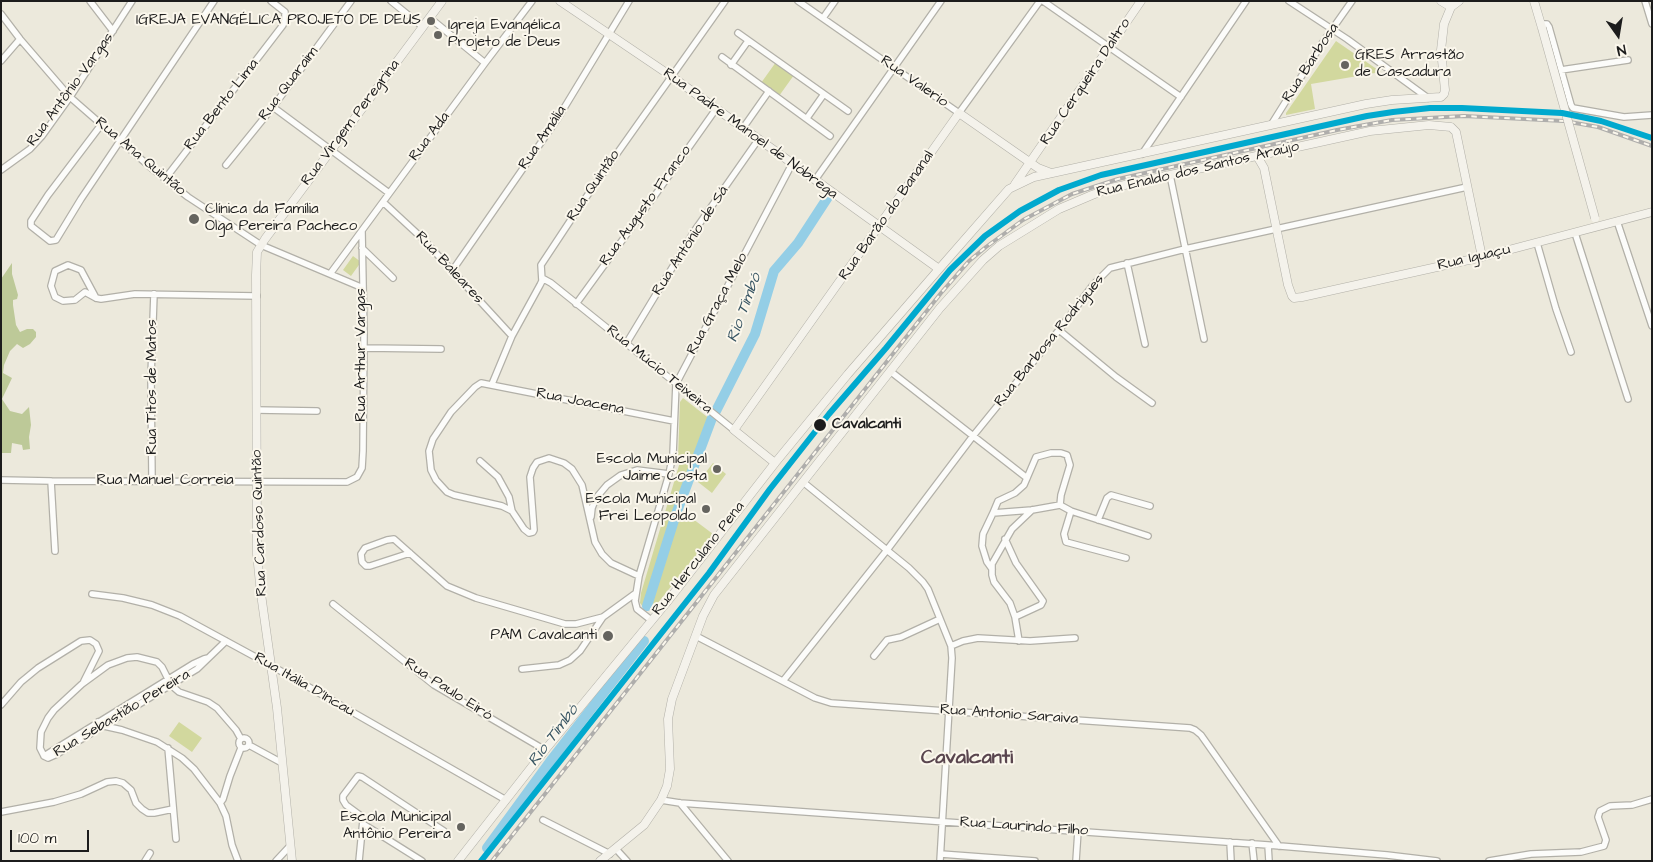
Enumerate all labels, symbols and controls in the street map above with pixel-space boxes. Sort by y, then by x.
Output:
north arrow [1593,10,1643,60]
place label: IGREJA EVANGÉLICA PROJETO DE DEUS [136,12,421,30]
marker: IGREJA EVANGÉLICA PROJETO DE DEUS [425,15,437,27]
street label: Rua Cerqueira Daltro [1037,15,1135,149]
place label: Igreja Evangélica Projeto de Deus [448,17,560,52]
street label: Rua Barbosa [1279,20,1343,106]
marker: Igreja Evangélica Projeto de Deus [432,29,444,41]
street label: Rua Antônio Vargas [24,30,118,150]
text: N [1615,39,1628,60]
street label: Rua Quaraim [255,44,323,124]
place label: GRES Arrastão de Cascadura [1355,47,1464,82]
street label: Rua Valerio [877,52,951,112]
street label: Rua Bento Lima [181,56,263,154]
street label: Rua Virgem Peregrina [298,57,404,189]
marker: GRES Arrastão de Cascadura [1339,59,1351,71]
street label: Rua Padre Manoel de Nóbrega [659,65,841,203]
street label: Rua Amália [515,103,571,173]
street label: Rua Ada [406,109,454,165]
street label: Rua Ana Quintão [91,114,189,200]
street label: Rua Enaldo dos Santos Araújo [1095,138,1301,202]
street label: Rua Augusto Franco [596,142,696,270]
street label: Rua Quintão [564,147,624,225]
street label: Rua Barão do Bananal [836,148,938,284]
street label: Rua Antônio de Sá [649,183,733,299]
place label: Clínica da Família Olga Pereira Pacheco [205,201,357,236]
marker: Clínica da Família Olga Pereira Pacheco [187,212,201,226]
street label: Rua Baleares [411,228,487,308]
street label: Rua Iguaçu [1436,241,1512,275]
street label: Rua Graça Melo [684,250,752,358]
water label: Rio Timbó [724,271,766,345]
street label: Rua Barbosa Rodrigues [991,271,1109,411]
street label: Rua Arthur Vargas [353,288,371,422]
street label: Rua Titos de Matos [144,319,162,455]
street label: Rua Múcio Teixeira [602,322,716,418]
street label: Rua Joacena [535,385,625,419]
place label: Cavalcanti [832,416,901,434]
marker: Cavalcanti [812,417,828,433]
street label: Rua Cardoso Quintão [248,449,272,597]
place label: Escola Municipal Jaime Costa [597,451,707,486]
marker: Escola Municipal Jaime Costa [711,463,723,475]
street label: Rua Manuel Correia [96,472,234,490]
place label: Escola Municipal Frei Leopoldo [586,491,696,526]
street label: Rua Herculano Pena [649,499,749,619]
marker: Escola Municipal Frei Leopoldo [700,503,712,515]
place label: PAM Cavalcanti [490,627,597,645]
marker: PAM Cavalcanti [601,629,615,643]
street label: Rua Itália D'Incau [251,649,357,721]
street label: Rua Paulo Eiró [401,655,495,725]
street label: Rua Sebastião Pereira [51,666,193,762]
water label: Rio Timbó [525,701,583,771]
street label: Rua Antonio Saraiva [939,701,1079,729]
district label: Cavalcanti [921,747,1013,771]
place label: Escola Municipal Antônio Pereira [341,809,451,844]
street label: Rua Laurindo Filho [959,814,1089,840]
scale bar [12,820,91,852]
marker: Escola Municipal Antônio Pereira [455,821,467,833]
text: 100 m [18,828,57,849]

